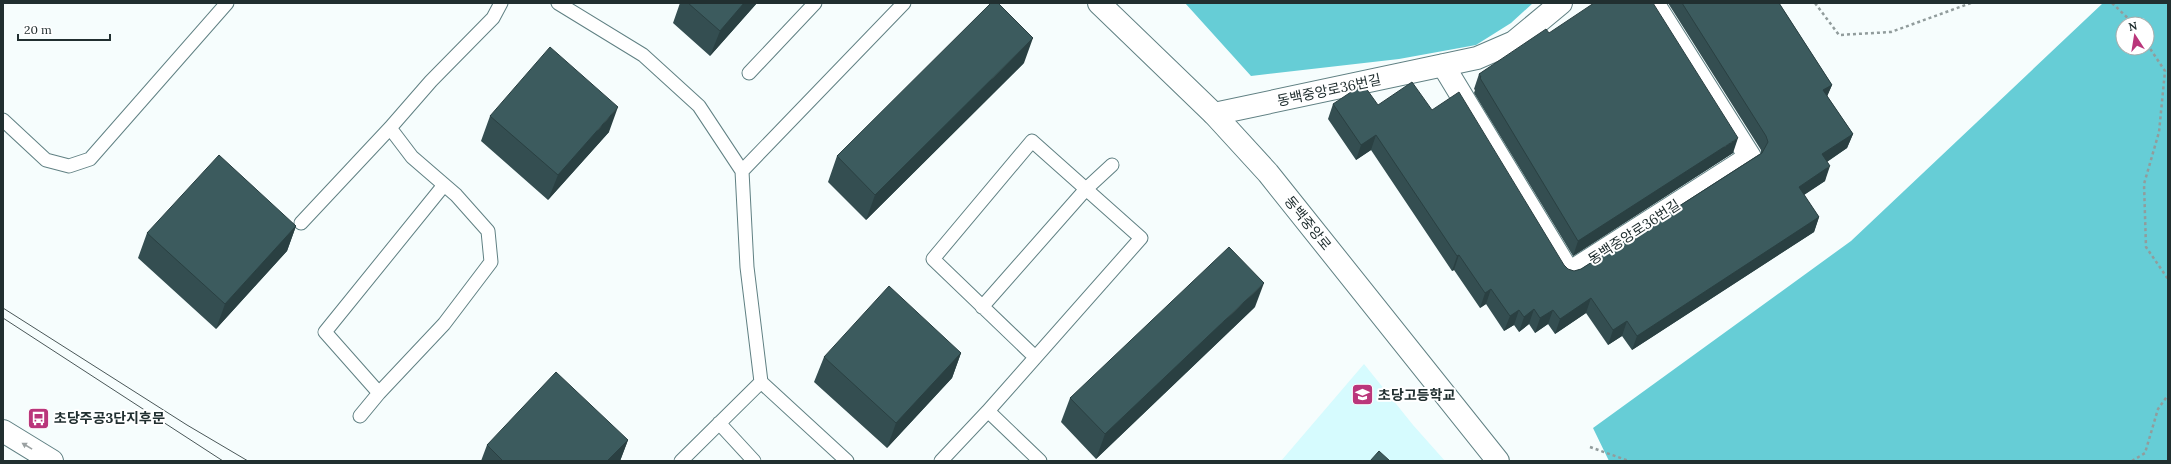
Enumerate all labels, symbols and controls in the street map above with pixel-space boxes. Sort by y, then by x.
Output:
scale bar [18,16,110,42]
north arrow [2115,16,2155,56]
text: N [2127,18,2139,34]
text: 20 m [24,22,52,37]
street label: 동백중앙로36번길 [1275,70,1383,110]
street label: 동백중앙로 [1281,192,1335,254]
street label: 동백중앙로36번길 [1585,196,1683,268]
school or university icon: 초당고등학교 [1350,382,1376,408]
place label: 초당고등학교 [1378,386,1455,404]
bus stop icon: 초당주공3단지후문 [26,405,52,431]
place label: 초당주공3단지후문 [54,409,165,427]
one-way arrow [21,443,33,450]

